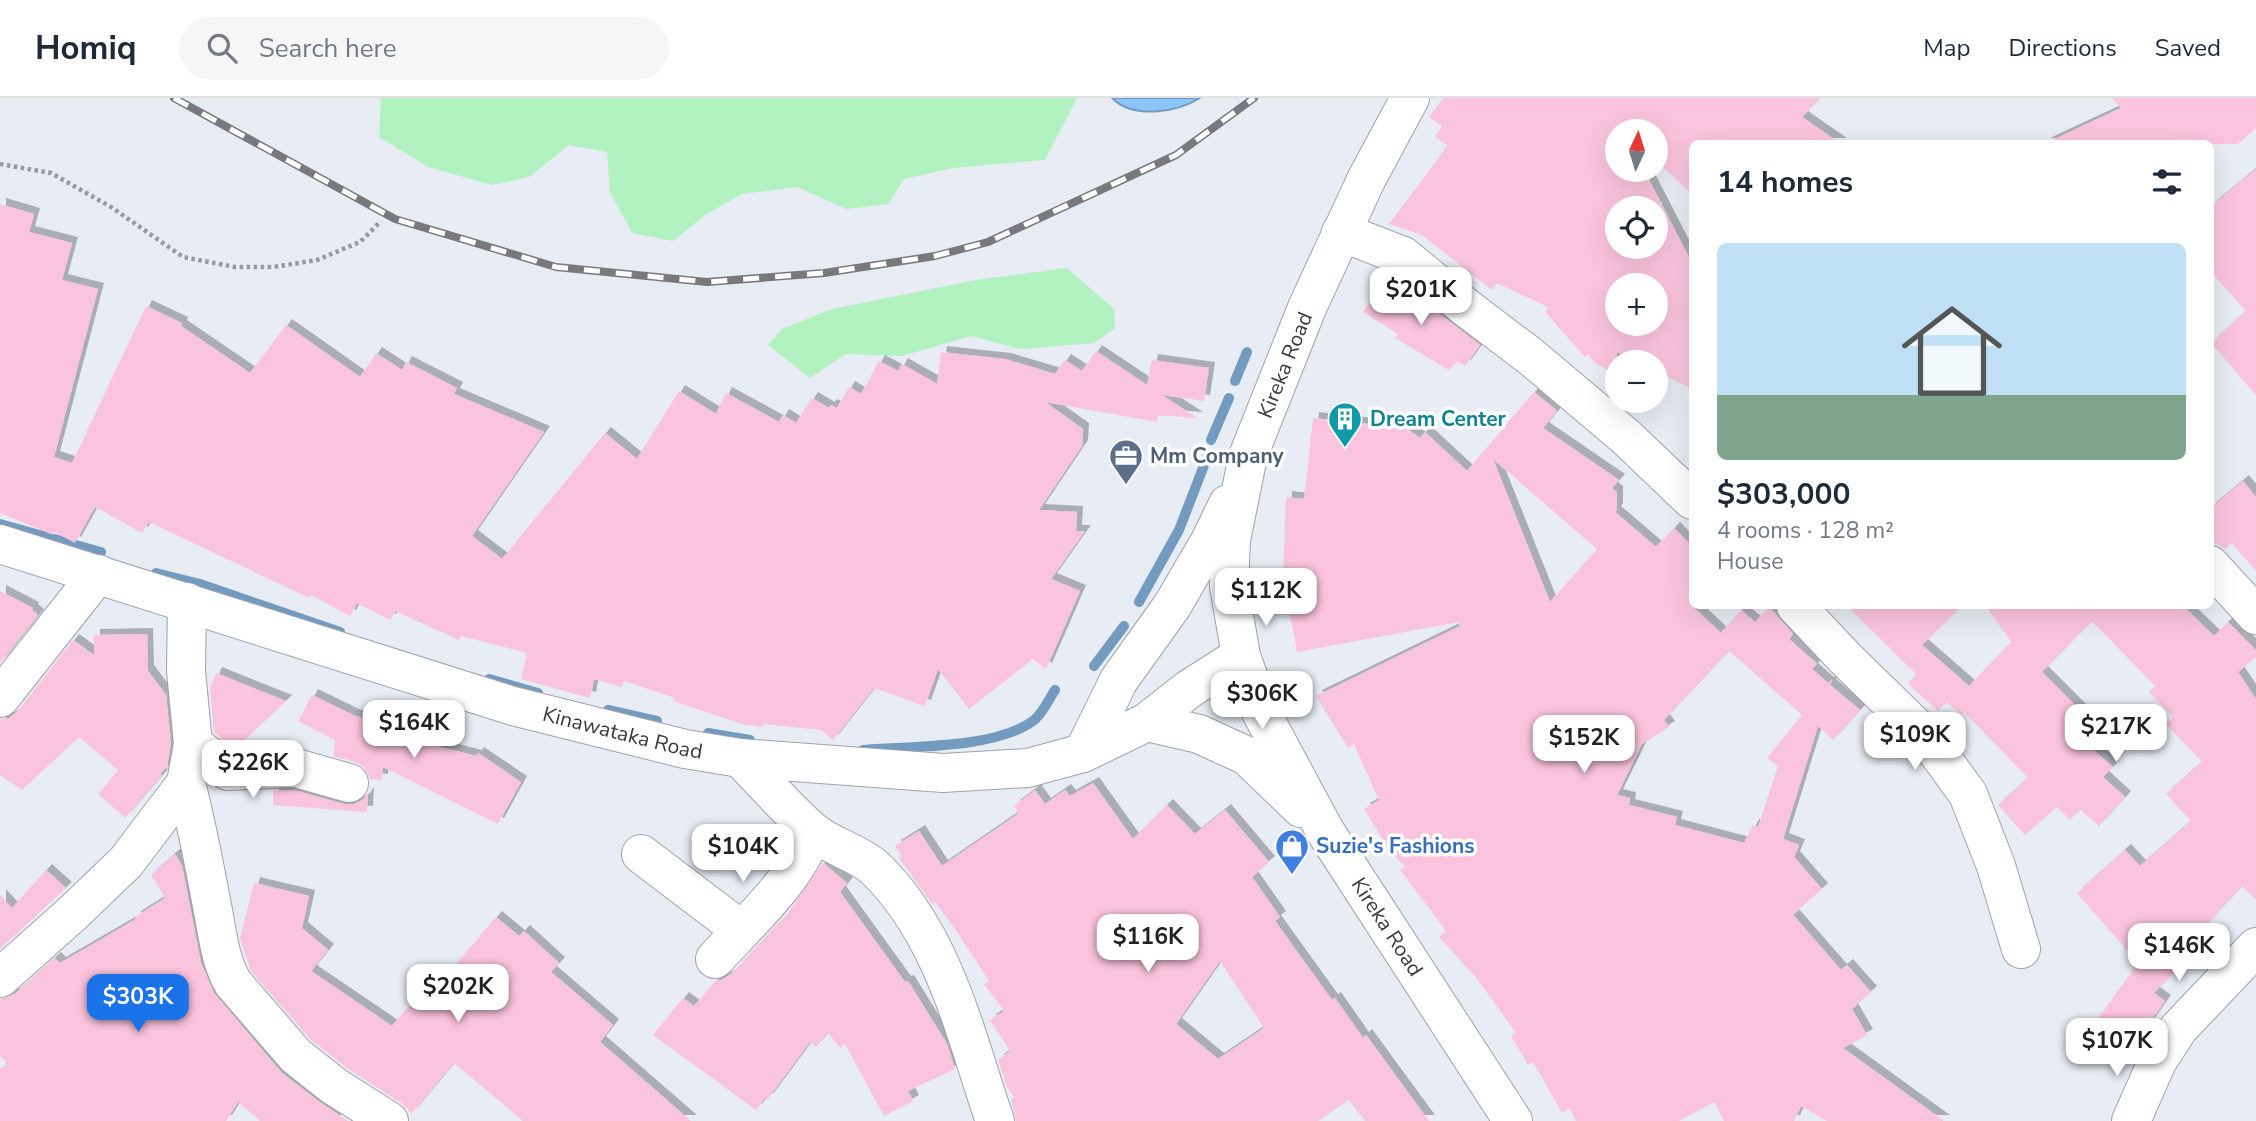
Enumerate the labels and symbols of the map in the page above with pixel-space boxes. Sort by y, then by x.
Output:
north arrow [1605,119,1668,182]
pin: $201K [1372,268,1470,327]
street label: Kireka Road [1251,308,1319,422]
building icon: Dream Center [1326,400,1364,449]
place label: Dream Center [1370,405,1507,433]
office icon: Mm Company [1107,437,1145,486]
place label: Mm Company [1150,442,1285,470]
pin: $112K [1217,568,1315,628]
pin: $306K [1213,672,1311,731]
pin: $164K [365,700,463,760]
street label: Kinawataka Road [540,700,705,766]
pin: $217K [2067,704,2165,764]
pin: $109K [1866,712,1964,772]
pin: $152K [1535,716,1633,775]
pin: $226K [204,740,302,800]
pin: $104K [694,824,792,884]
shop icon: Suzie's Fashions [1273,827,1311,876]
place label: Suzie's Fashions [1316,832,1475,860]
street label: Kireka Road [1345,872,1430,982]
pin: $116K [1099,914,1197,974]
pin: $146K [2130,924,2228,983]
pin: $202K [409,964,507,1024]
pin: $303K [89,974,187,1034]
pin: $107K [2068,1018,2166,1078]

